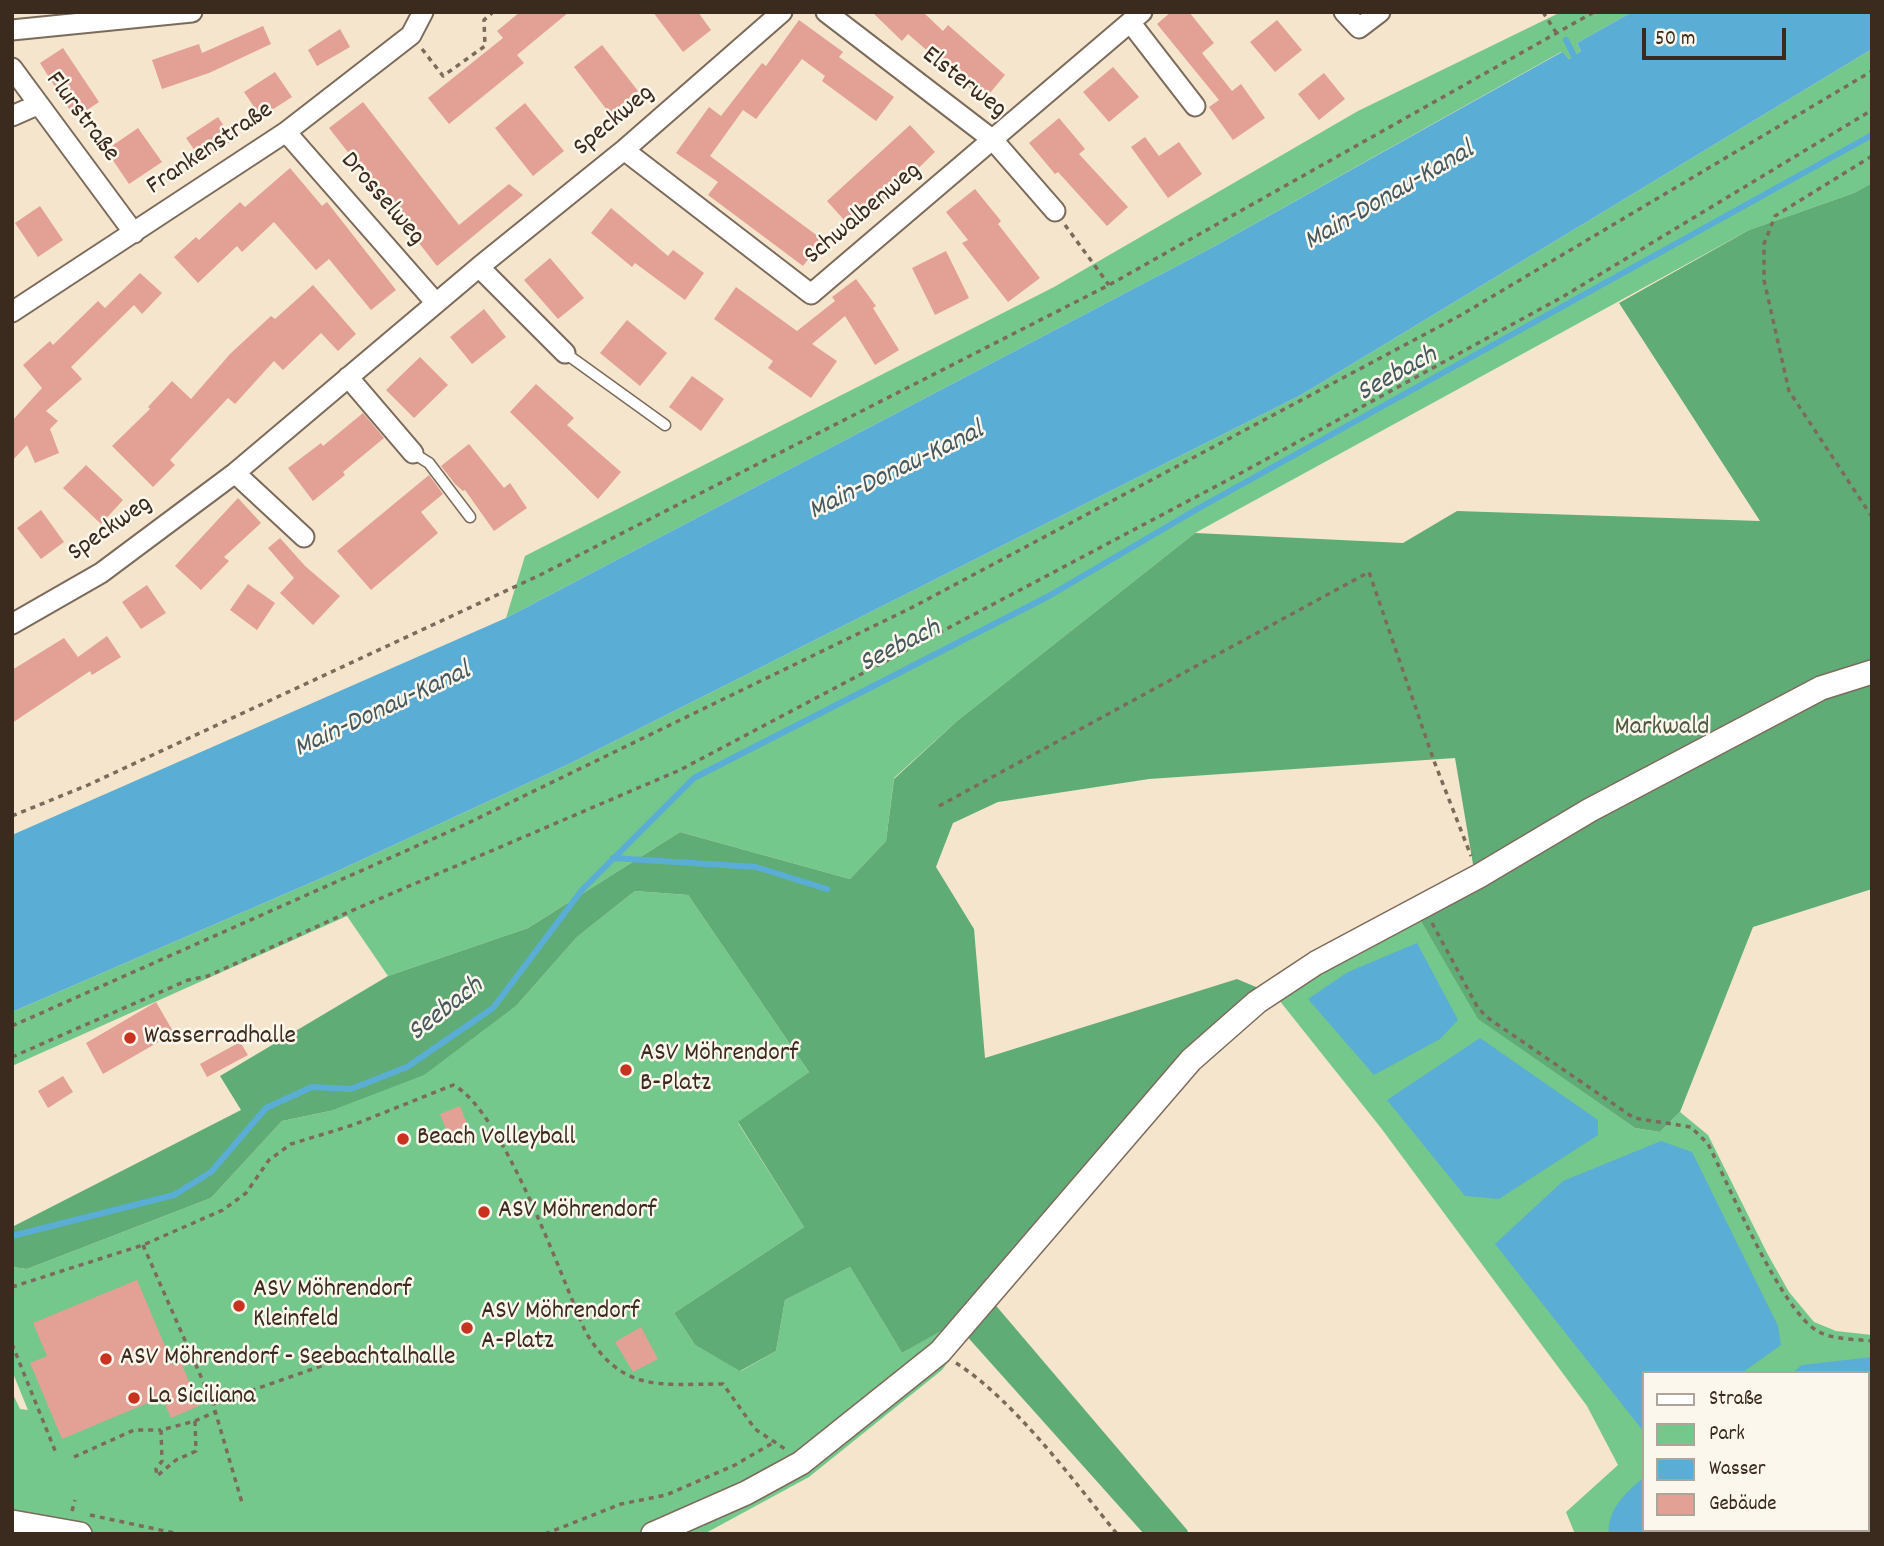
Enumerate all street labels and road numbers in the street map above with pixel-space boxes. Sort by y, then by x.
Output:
street label: Elsterweg [914,41,1012,127]
street label: Flurstraße [37,67,125,169]
street label: Speckweg [568,79,662,165]
street label: Frankenstraße [142,96,280,204]
street label: Drosselweg [332,147,430,253]
street label: Schwalbenweg [799,157,929,273]
street label: Speckweg [63,490,159,570]

